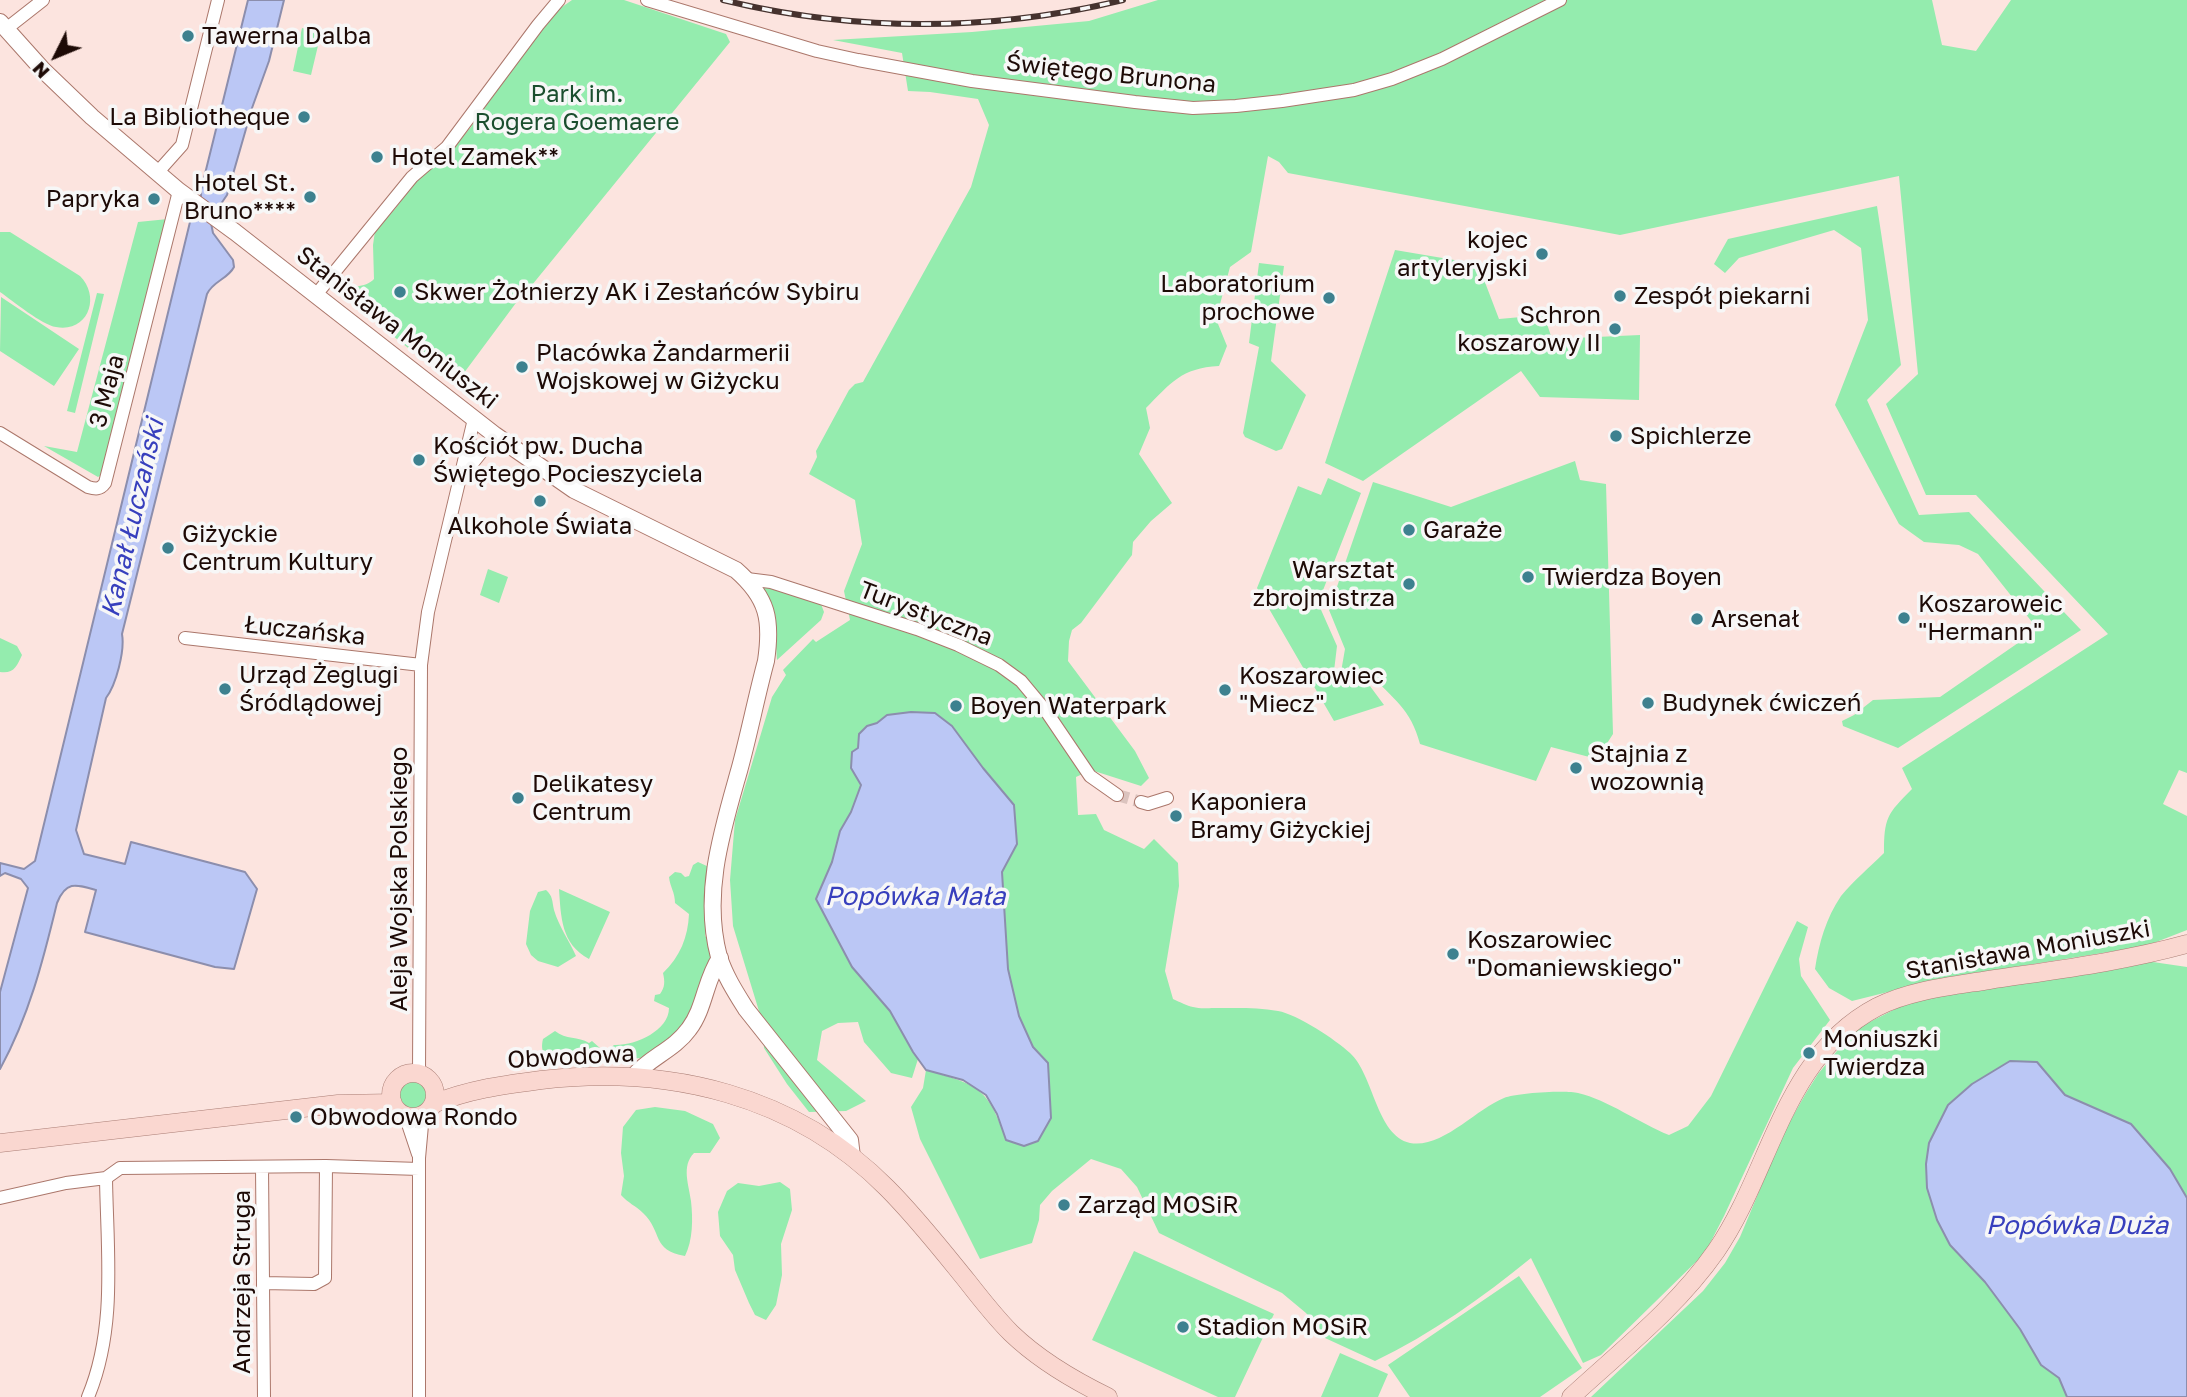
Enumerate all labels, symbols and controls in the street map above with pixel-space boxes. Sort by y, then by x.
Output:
north arrow [21,21,91,91]
place label: Tawerna Dalba [202,22,371,50]
marker: Tawerna Dalba [180,28,196,44]
street label: Świętego Brunona [1005,49,1217,99]
text: N [27,58,54,84]
park label: Park im. Rogera Goemaere [475,80,679,136]
place label: La Bibliotheque [109,103,290,131]
marker: La Bibliotheque [296,109,312,125]
place label: Hotel Zamek** [391,143,559,171]
marker: Hotel Zamek** [369,149,385,165]
place label: Hotel St. Bruno**** [184,169,296,225]
place label: Papryka [46,185,140,213]
marker: Hotel St. Bruno**** [302,189,318,205]
marker: Papryka [146,191,162,207]
place label: kojec artyleryjski [1397,226,1528,282]
street label: Stanisława Moniuszki [291,240,503,416]
marker: kojec artyleryjski [1534,246,1550,262]
place label: Laboratorium prochowe [1160,270,1315,326]
place label: Skwer Żołnierzy AK i Zesłańców Sybiru [414,278,859,306]
place label: Zespół piekarni [1634,282,1811,310]
marker: Skwer Żołnierzy AK i Zesłańców Sybiru [392,284,408,300]
marker: Zespół piekarni [1612,288,1628,304]
marker: Laboratorium prochowe [1321,290,1337,306]
place label: Schron koszarowy II [1457,301,1601,357]
marker: Schron koszarowy II [1607,321,1623,337]
place label: Placówka Żandarmerii Wojskowej w Giżycku [536,339,790,395]
street label: 3 Maja [83,351,131,431]
marker: Placówka Żandarmerii Wojskowej w Giżycku [514,359,530,375]
water label: Kanał Łuczański [95,416,171,620]
place label: Spichlerze [1630,422,1752,450]
marker: Spichlerze [1608,428,1624,444]
place label: Kościół pw. Ducha Świętego Pocieszyciela [433,432,703,488]
marker: Kościół pw. Ducha Świętego Pocieszyciela [411,452,427,468]
marker: Alkohole Świata [532,493,548,509]
place label: Alkohole Świata [448,512,632,540]
place label: Garaże [1423,516,1502,544]
place label: Giżyckie Centrum Kultury [182,520,373,576]
marker: Garaże [1401,522,1417,538]
marker: Giżyckie Centrum Kultury [160,540,176,556]
place label: Warsztat zbrojmistrza [1253,556,1395,612]
place label: Twierdza Boyen [1542,563,1722,591]
marker: Twierdza Boyen [1520,569,1536,585]
street label: Turystyczna [855,575,997,653]
marker: Warsztat zbrojmistrza [1401,576,1417,592]
place label: Koszaroweic "Hermann" [1918,590,2063,646]
place label: Arsenał [1711,605,1800,633]
street label: Łuczańska [243,610,367,652]
marker: Koszaroweic "Hermann" [1896,610,1912,626]
marker: Arsenał [1689,611,1705,627]
place label: Urząd Żeglugi Śródlądowej [239,661,399,717]
place label: Koszarowiec "Miecz" [1239,662,1384,718]
marker: Urząd Żeglugi Śródlądowej [217,681,233,697]
marker: Koszarowiec "Miecz" [1217,682,1233,698]
place label: Budynek ćwiczeń [1662,689,1862,717]
place label: Boyen Waterpark [970,692,1167,720]
marker: Budynek ćwiczeń [1640,695,1656,711]
marker: Boyen Waterpark [948,698,964,714]
place label: Stajnia z wozownią [1590,740,1704,796]
street label: Aleja Wojska Polskiego [385,747,413,1011]
marker: Stajnia z wozownią [1568,760,1584,776]
place label: Delikatesy Centrum [532,770,653,826]
place label: Kaponiera Bramy Giżyckiej [1190,788,1371,844]
marker: Delikatesy Centrum [510,790,526,806]
marker: Kaponiera Bramy Giżyckiej [1168,808,1184,824]
water label: Popówka Mała [825,881,1005,913]
street label: Stanisława Moniuszki [1904,914,2152,986]
place label: Koszarowiec "Domaniewskiego" [1467,926,1682,982]
marker: Koszarowiec "Domaniewskiego" [1445,946,1461,962]
place label: Moniuszki Twierdza [1823,1025,1939,1081]
street label: Obwodowa [507,1039,635,1075]
marker: Moniuszki Twierdza [1801,1045,1817,1061]
place label: Obwodowa Rondo [310,1103,518,1131]
marker: Obwodowa Rondo [288,1109,304,1125]
street label: Andrzeja Struga [228,1190,256,1374]
place label: Zarząd MOSiR [1078,1191,1239,1219]
marker: Zarząd MOSiR [1056,1197,1072,1213]
water label: Popówka Duża [1986,1210,2168,1242]
place label: Stadion MOSiR [1197,1313,1368,1341]
marker: Stadion MOSiR [1175,1319,1191,1335]

